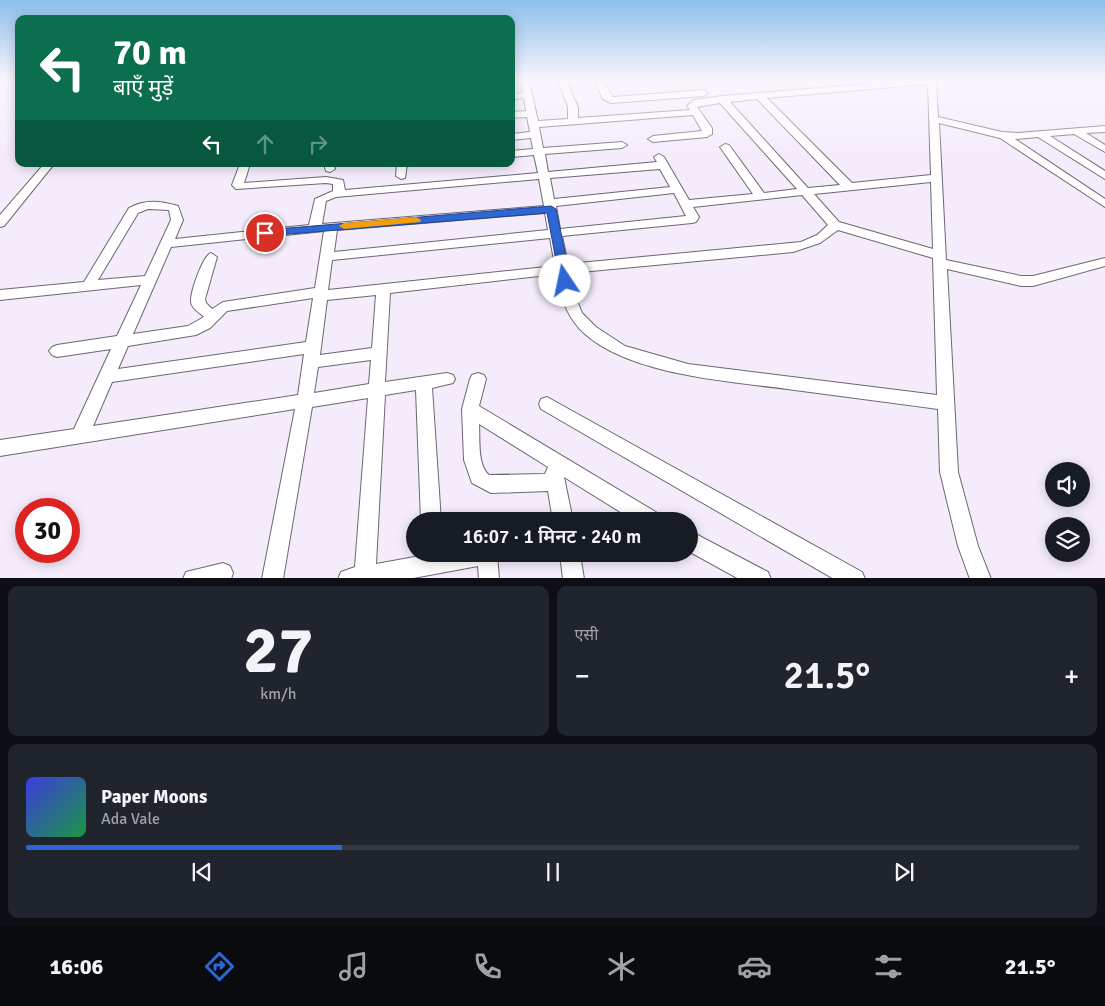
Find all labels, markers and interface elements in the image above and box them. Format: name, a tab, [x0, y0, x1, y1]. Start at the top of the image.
text: 70 m	[113, 31, 187, 74]
icon: left	[30, 35, 95, 100]
text: बाएँ मुड़ें	[113, 74, 173, 101]
icon: left	[198, 130, 226, 158]
icon: ahead	[251, 130, 279, 158]
icon: right	[304, 130, 332, 158]
pin	[244, 212, 286, 254]
icon: arrive	[251, 219, 279, 247]
position arrow	[538, 254, 590, 306]
map controls	[1045, 462, 1090, 562]
button: sound	[1045, 462, 1090, 507]
speed limit sign: 30	[15, 498, 80, 563]
button: layers	[1045, 517, 1090, 562]
text: 16:07 · 1 मिनट · 240 m	[463, 525, 641, 549]
text: 27	[243, 611, 313, 691]
text: एसी	[575, 625, 598, 645]
text: 21.5°	[783, 652, 870, 699]
text: −	[575, 659, 590, 693]
text: +	[1064, 659, 1079, 693]
text: km/h	[260, 684, 296, 704]
text: Paper Moons	[101, 785, 207, 809]
text: Ada Vale	[101, 809, 160, 829]
icon: previous	[188, 858, 216, 886]
icon: pause	[539, 858, 567, 886]
icon: next	[890, 858, 918, 886]
icon: directions	[202, 949, 237, 984]
icon: music	[336, 949, 371, 984]
icon: phone	[470, 949, 505, 984]
icon: climate	[604, 949, 639, 984]
icon: car	[737, 949, 772, 984]
icon: filters	[871, 949, 906, 984]
text: 16:06	[49, 953, 103, 980]
text: 21.5°	[1005, 953, 1056, 980]

